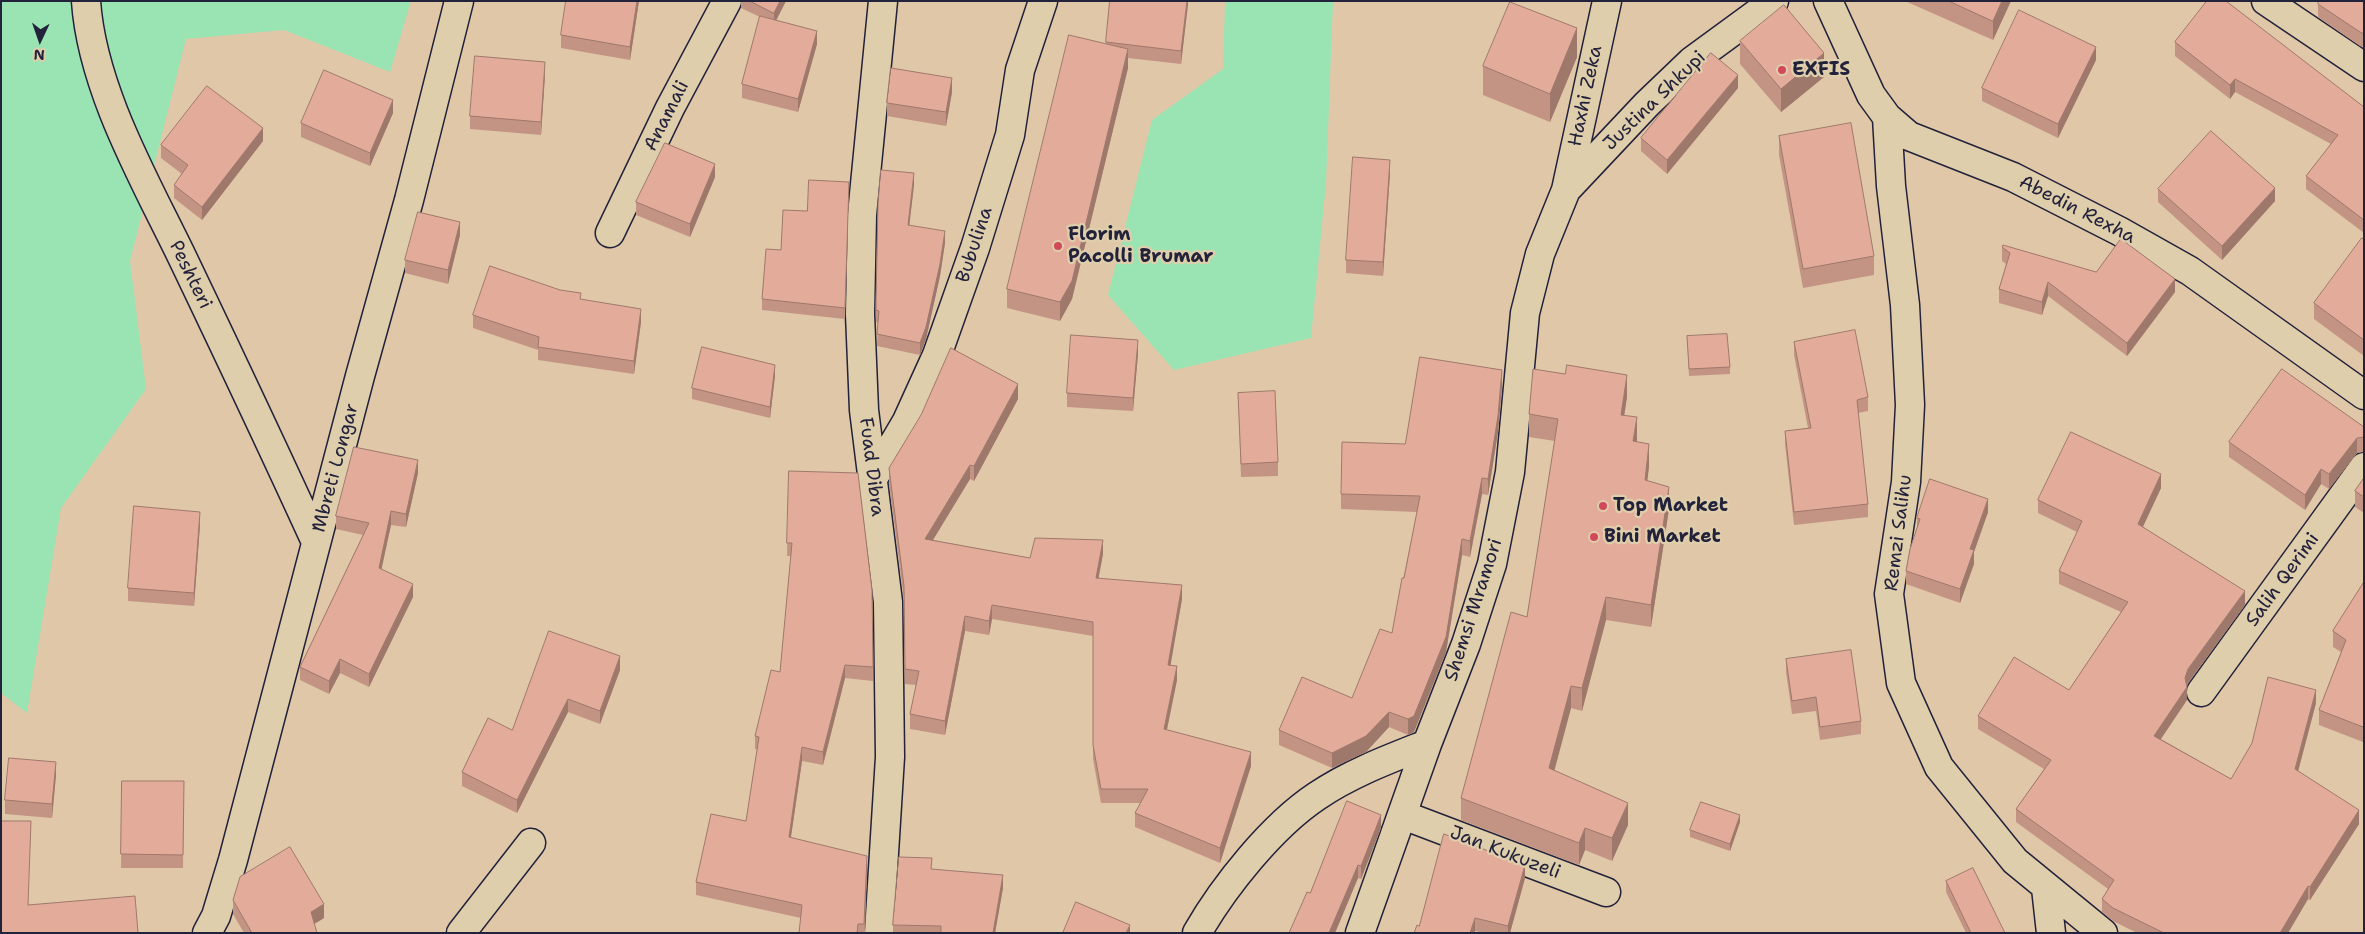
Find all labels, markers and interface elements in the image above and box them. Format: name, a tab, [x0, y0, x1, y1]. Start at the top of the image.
north arrow	[15, 15, 65, 65]
street label: Haxhi Zeka	[1564, 43, 1608, 149]
text: N	[33, 46, 45, 64]
street label: Justina Shkupi	[1599, 46, 1711, 156]
place label: EXFIS	[1792, 59, 1850, 81]
marker: EXFIS	[1776, 64, 1788, 76]
street label: Anamali	[640, 77, 694, 155]
street label: Abedin Rexha	[2015, 171, 2139, 249]
street label: Bubulina	[952, 204, 998, 286]
place label: Florim Pacolli Brumar	[1068, 224, 1213, 268]
street label: Peshteri	[164, 237, 216, 313]
marker: Florim Pacolli Brumar	[1052, 240, 1064, 252]
street label: Mbreti Longar	[308, 401, 364, 535]
street label: Fuad Dibra	[854, 416, 888, 518]
street label: Remzi Salihu	[1881, 473, 1917, 593]
place label: Top Market	[1613, 495, 1728, 517]
marker: Top Market	[1597, 500, 1609, 512]
place label: Bini Market	[1604, 526, 1721, 548]
street label: Salih Qerimi	[2241, 529, 2325, 631]
marker: Bini Market	[1588, 531, 1600, 543]
street label: Shemsi Mramori	[1440, 536, 1508, 684]
street label: Jan Kukuzeli	[1446, 821, 1564, 885]

